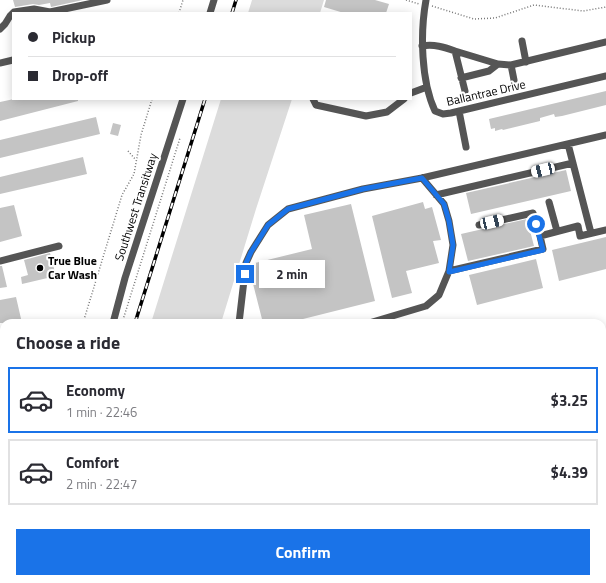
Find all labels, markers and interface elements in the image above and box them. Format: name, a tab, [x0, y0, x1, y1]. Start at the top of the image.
text: Pickup	[52, 26, 96, 49]
text: Drop-off	[52, 64, 108, 87]
street label: Ballantrae Drive	[444, 74, 527, 111]
street label: Southwest Transitway	[109, 150, 162, 263]
car	[530, 161, 556, 179]
car	[479, 213, 505, 231]
route start	[527, 215, 545, 233]
place label: True Blue Car Wash	[48, 251, 97, 284]
callout: 2 min	[259, 260, 325, 288]
marker: True Blue Car Wash	[35, 263, 45, 273]
text: 2 min	[276, 264, 308, 284]
route end	[236, 265, 254, 283]
text: Choose a ride	[16, 329, 120, 356]
text: Economy	[66, 379, 125, 402]
icon: car	[18, 382, 54, 418]
text: $3.25	[551, 389, 588, 412]
text: 1 min · 22:46	[66, 402, 137, 422]
text: Comfort	[66, 451, 119, 474]
icon: car	[18, 454, 54, 490]
text: $4.39	[551, 461, 588, 484]
text: 2 min · 22:47	[66, 474, 137, 494]
button: Confirm	[16, 529, 590, 575]

